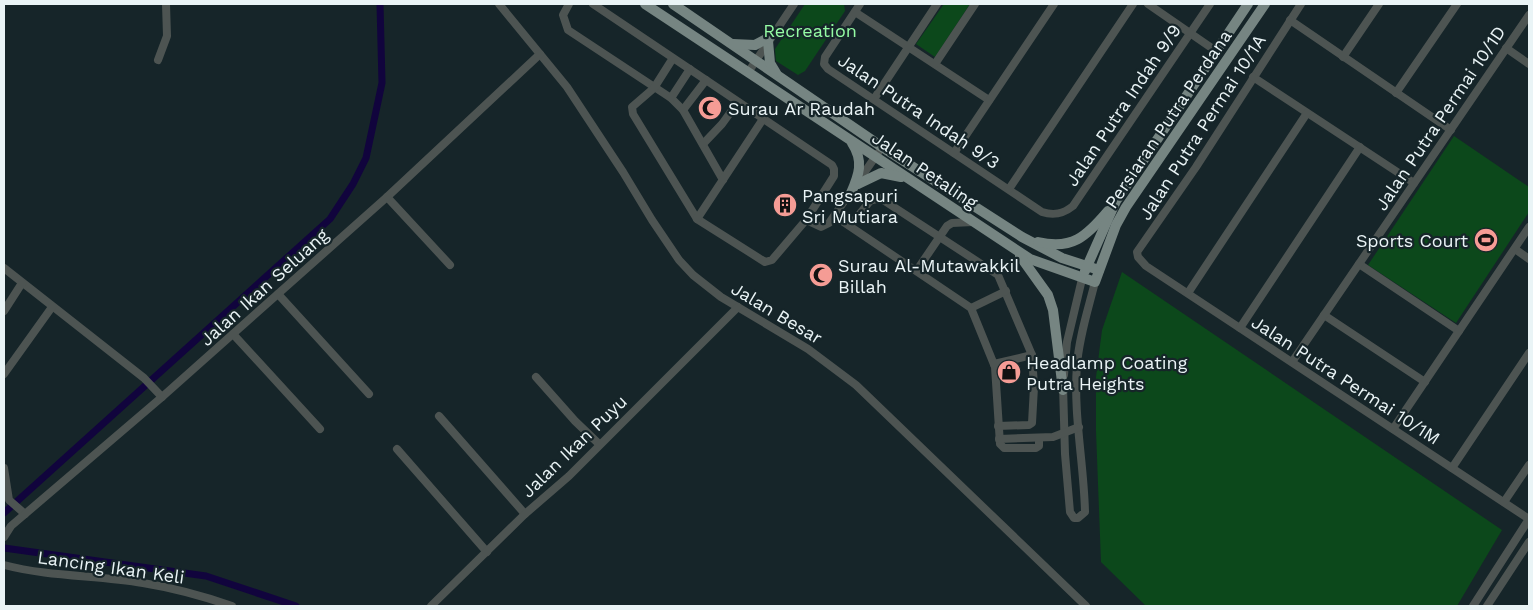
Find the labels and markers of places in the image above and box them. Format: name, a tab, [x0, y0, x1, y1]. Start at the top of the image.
mosque icon: Surau Ar Raudah	[697, 95, 723, 121]
place label: Surau Ar Raudah	[728, 98, 875, 119]
place label: Pangsapuri Sri Mutiara	[802, 185, 898, 227]
building icon: Pangsapuri Sri Mutiara	[772, 192, 798, 218]
sports icon: Sports Court	[1473, 227, 1499, 253]
place label: Sports Court	[1356, 230, 1468, 251]
place label: Surau Al-Mutawakkil Billah	[838, 255, 1020, 297]
mosque icon: Surau Al-Mutawakkil Billah	[808, 262, 834, 288]
place label: Headlamp Coating Putra Heights	[1026, 352, 1188, 394]
shop icon: Headlamp Coating Putra Heights	[996, 359, 1022, 385]

